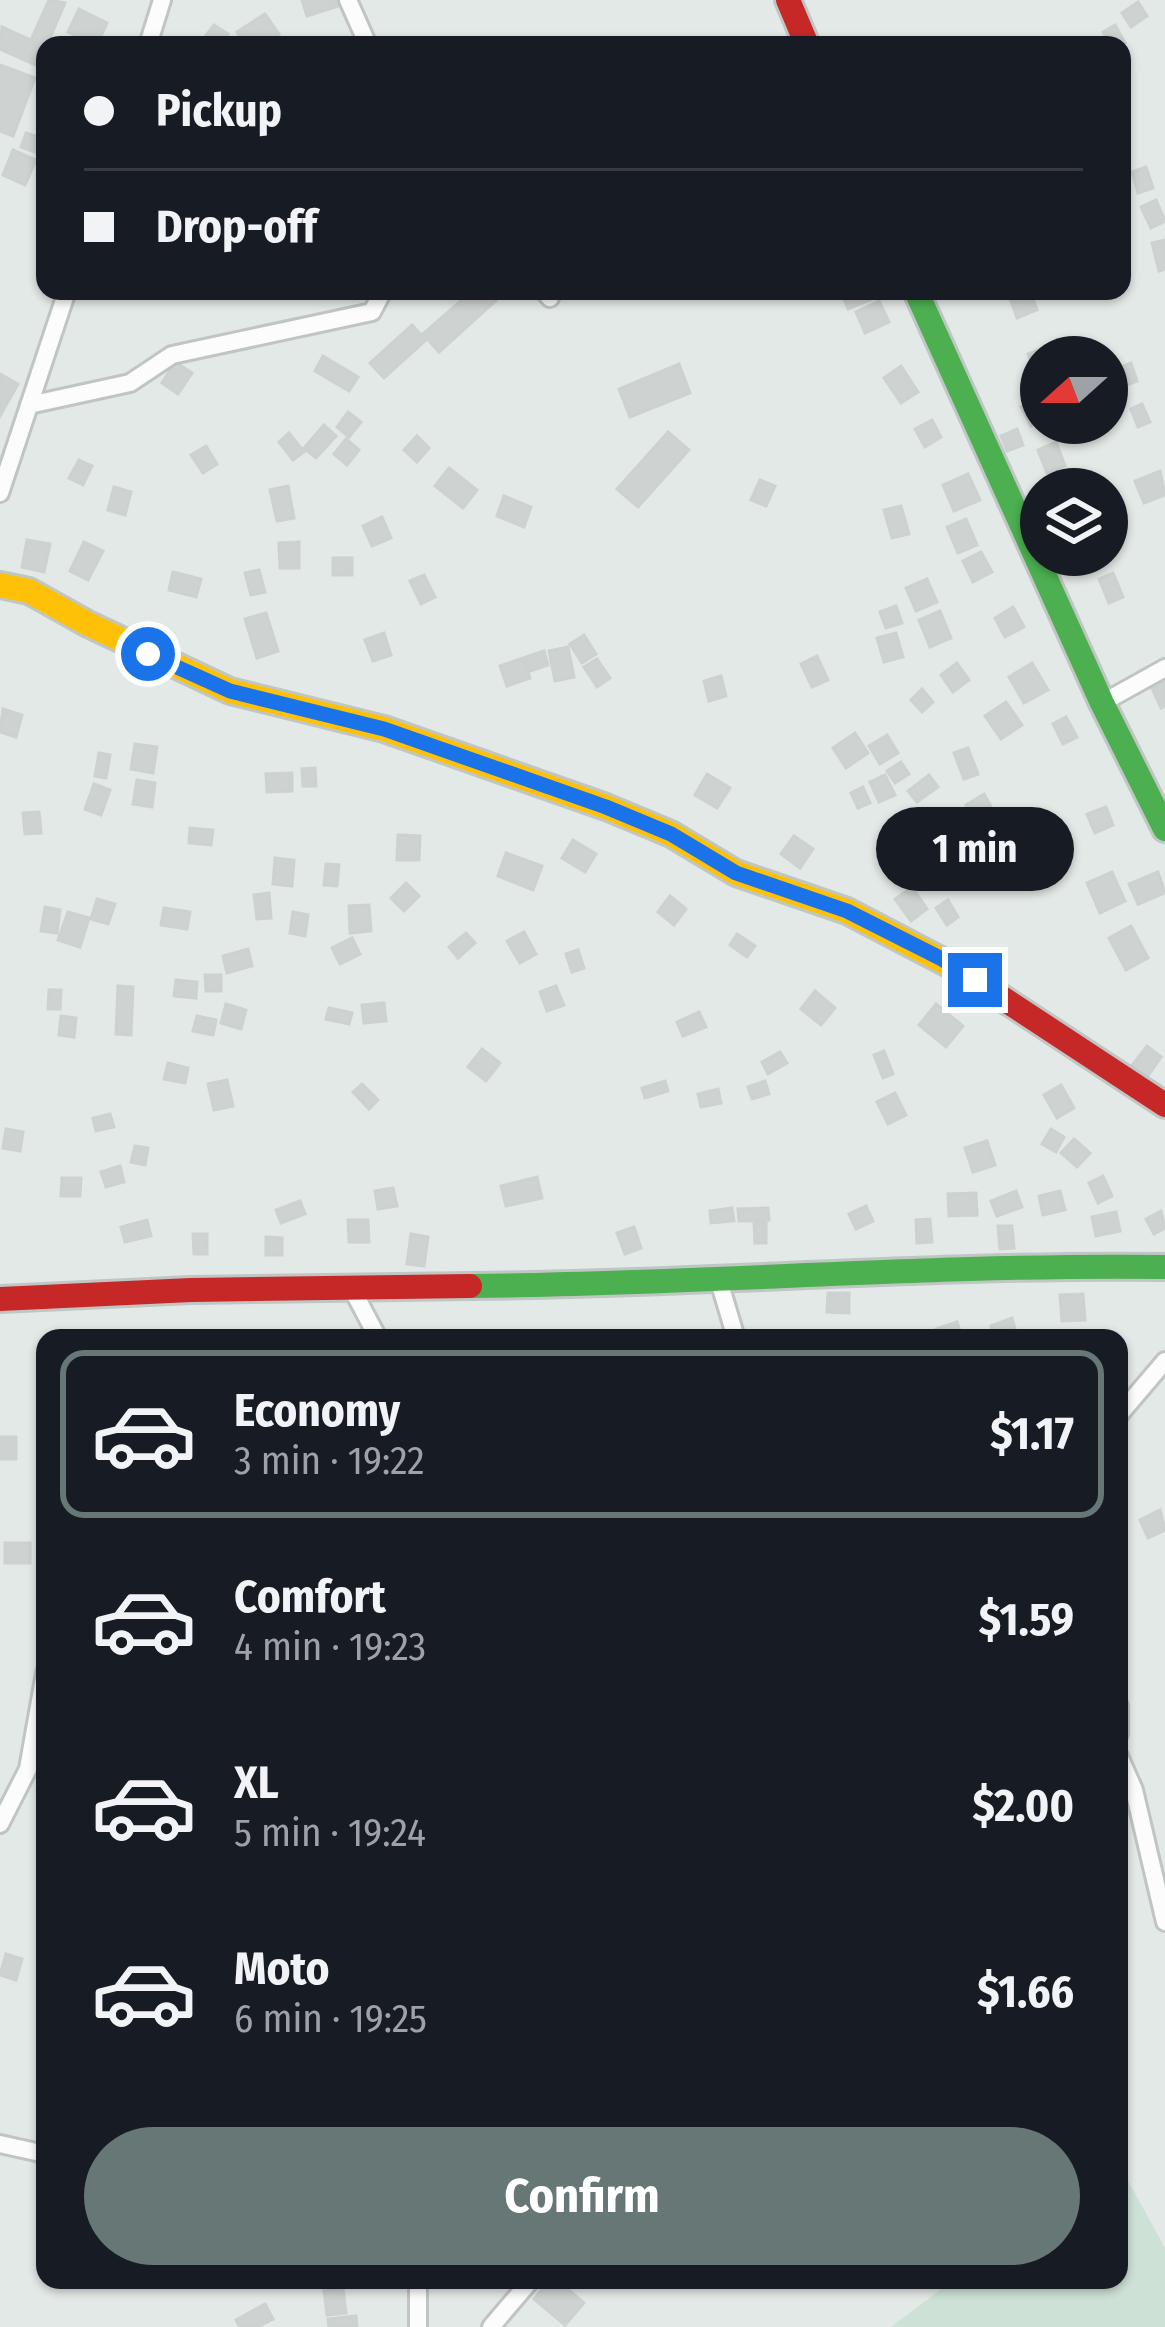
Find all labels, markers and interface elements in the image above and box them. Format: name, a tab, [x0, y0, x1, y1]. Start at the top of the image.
text: Pickup	[156, 84, 282, 138]
text: Drop-off	[156, 200, 317, 254]
north arrow	[1020, 336, 1128, 444]
map controls	[1020, 336, 1128, 576]
button: layers	[1020, 468, 1128, 576]
route start	[121, 627, 175, 681]
callout: 1 min	[876, 806, 1074, 890]
text: 1 min	[933, 826, 1017, 872]
route end	[948, 953, 1002, 1007]
icon: car	[90, 1380, 198, 1488]
text: Economy	[234, 1384, 400, 1438]
text: $1.17	[990, 1407, 1074, 1461]
text: 3 min · 19:22	[234, 1438, 425, 1484]
icon: car	[90, 1566, 198, 1674]
text: Comfort	[234, 1570, 386, 1624]
text: $1.59	[979, 1593, 1074, 1647]
text: 4 min · 19:23	[234, 1624, 426, 1670]
icon: car	[90, 1752, 198, 1860]
text: XL	[234, 1756, 279, 1810]
text: $2.00	[972, 1779, 1074, 1833]
text: 5 min · 19:24	[234, 1810, 426, 1856]
icon: car	[90, 1938, 198, 2046]
text: Moto	[234, 1942, 330, 1996]
text: $1.66	[977, 1965, 1074, 2019]
text: 6 min · 19:25	[234, 1996, 427, 2042]
button: Confirm	[84, 2127, 1080, 2265]

